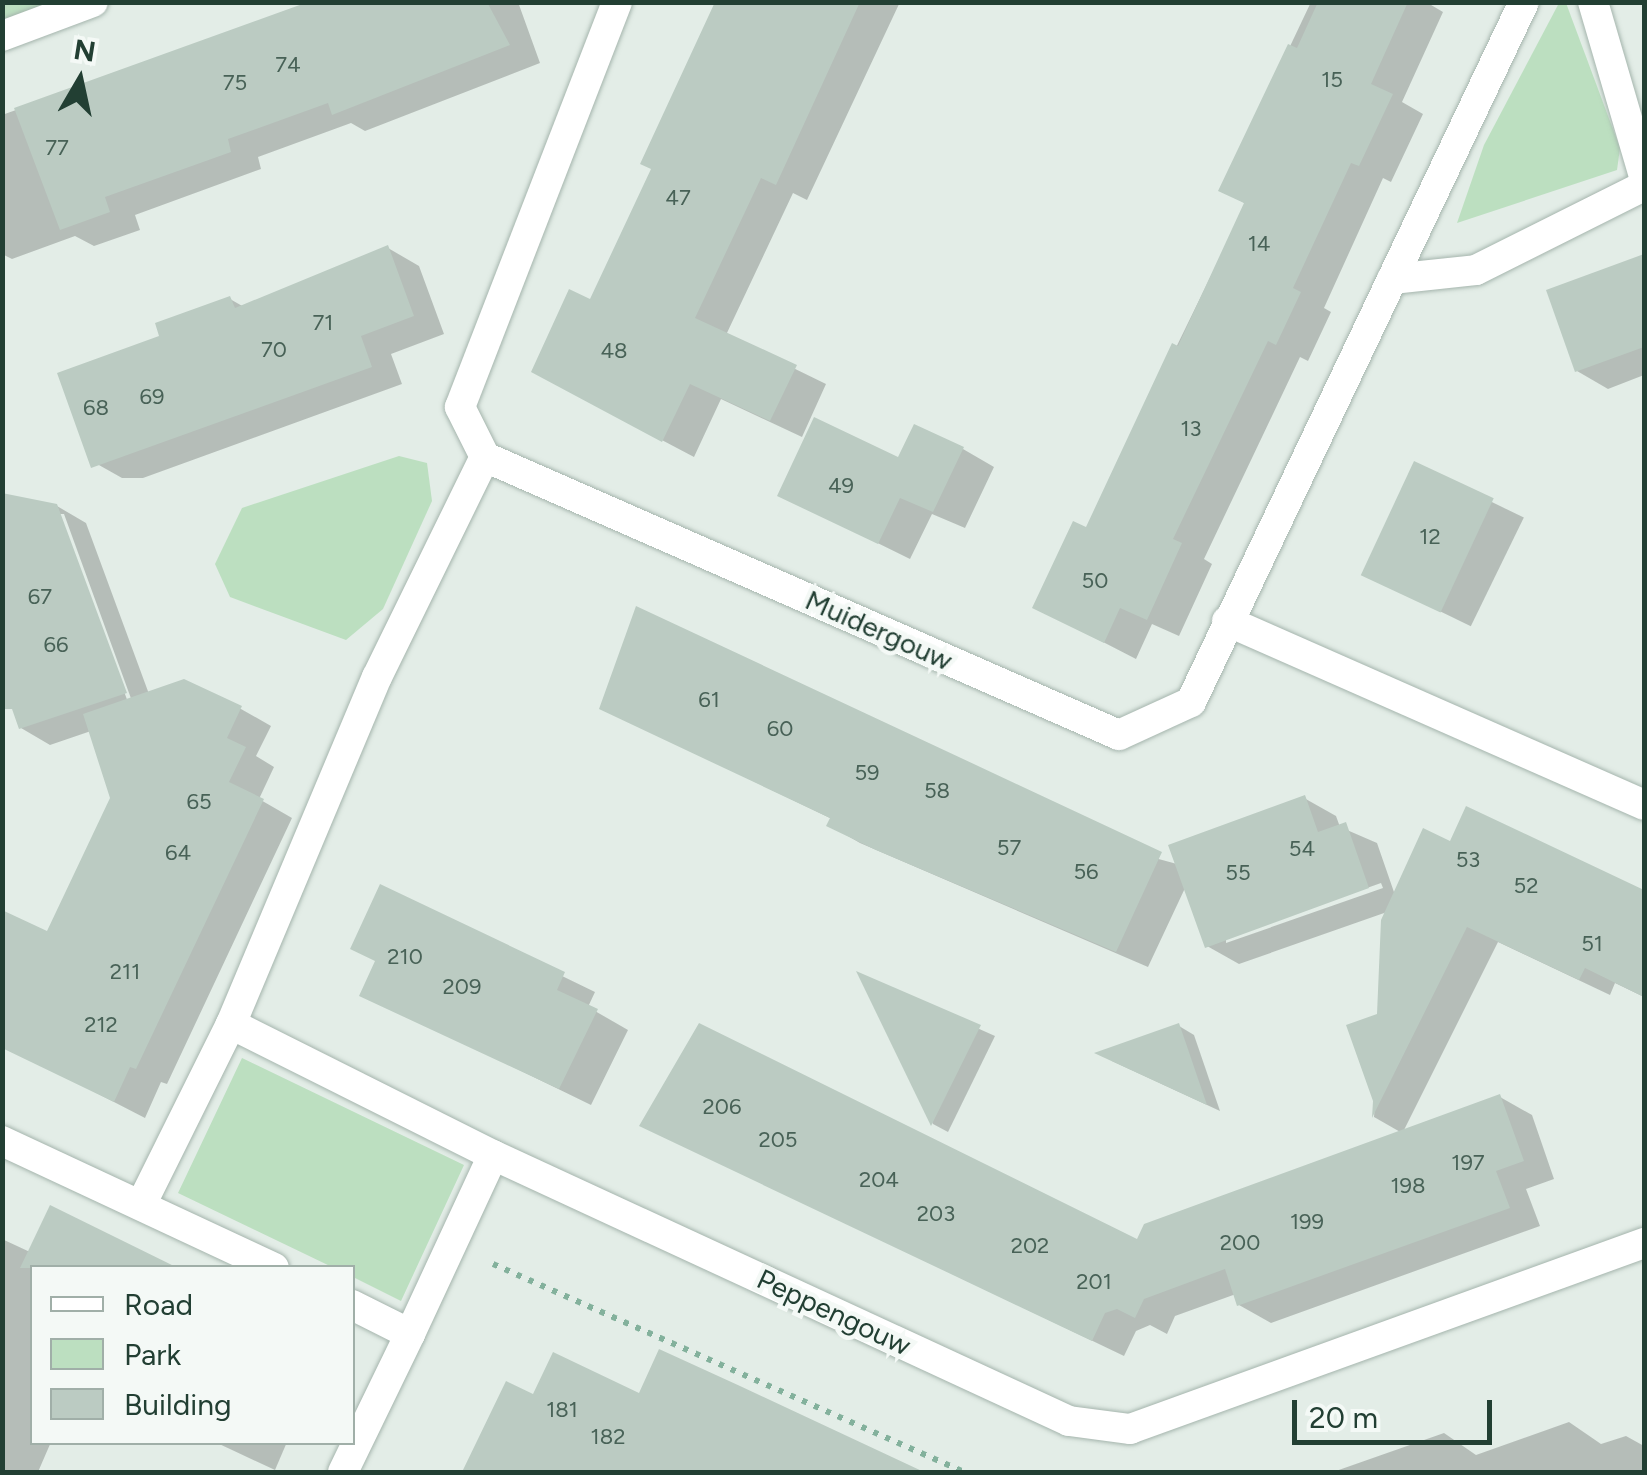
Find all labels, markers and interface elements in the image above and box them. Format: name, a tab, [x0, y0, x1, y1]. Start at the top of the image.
north arrow	[30, 30, 130, 130]
text: N	[71, 32, 98, 69]
house number: 74	[275, 52, 301, 78]
house number: 15	[1321, 67, 1343, 93]
house number: 75	[223, 70, 247, 96]
house number: 77	[45, 135, 69, 161]
house number: 47	[665, 185, 691, 211]
house number: 14	[1248, 231, 1270, 257]
house number: 71	[313, 310, 333, 336]
house number: 70	[261, 337, 287, 363]
house number: 48	[600, 338, 628, 364]
house number: 69	[140, 384, 164, 410]
house number: 68	[83, 395, 109, 421]
house number: 13	[1180, 416, 1202, 442]
house number: 49	[828, 473, 854, 499]
house number: 12	[1419, 524, 1441, 550]
house number: 50	[1082, 568, 1108, 594]
street label: Muidergouw	[800, 583, 958, 677]
house number: 67	[28, 584, 52, 610]
house number: 66	[44, 632, 68, 658]
house number: 61	[698, 687, 720, 713]
house number: 60	[767, 716, 793, 742]
house number: 59	[854, 760, 880, 786]
house number: 58	[924, 778, 950, 804]
house number: 65	[186, 789, 212, 815]
house number: 57	[997, 835, 1021, 861]
house number: 54	[1289, 836, 1315, 862]
house number: 64	[165, 840, 191, 866]
house number: 53	[1456, 847, 1480, 873]
house number: 56	[1073, 859, 1099, 885]
house number: 55	[1225, 860, 1251, 886]
house number: 52	[1514, 873, 1538, 899]
house number: 51	[1581, 931, 1603, 957]
house number: 210	[387, 944, 423, 970]
house number: 211	[110, 959, 140, 985]
house number: 209	[443, 974, 481, 1000]
house number: 212	[84, 1012, 118, 1038]
house number: 206	[703, 1094, 741, 1120]
house number: 205	[758, 1127, 798, 1153]
house number: 197	[1451, 1150, 1485, 1176]
house number: 204	[859, 1167, 899, 1193]
house number: 198	[1390, 1173, 1426, 1199]
house number: 203	[917, 1201, 955, 1227]
house number: 199	[1290, 1209, 1324, 1235]
house number: 200	[1220, 1230, 1260, 1256]
house number: 202	[1011, 1233, 1049, 1259]
street label: Peppengouw	[752, 1262, 916, 1362]
legend	[30, 1265, 355, 1445]
house number: 201	[1076, 1269, 1112, 1295]
text: Road	[124, 1286, 193, 1323]
text: Park	[124, 1336, 181, 1373]
scale bar	[1297, 1380, 1497, 1442]
text: Building	[124, 1386, 232, 1423]
house number: 181	[546, 1397, 578, 1423]
text: 20 m	[1309, 1399, 1378, 1436]
house number: 182	[591, 1424, 625, 1450]

